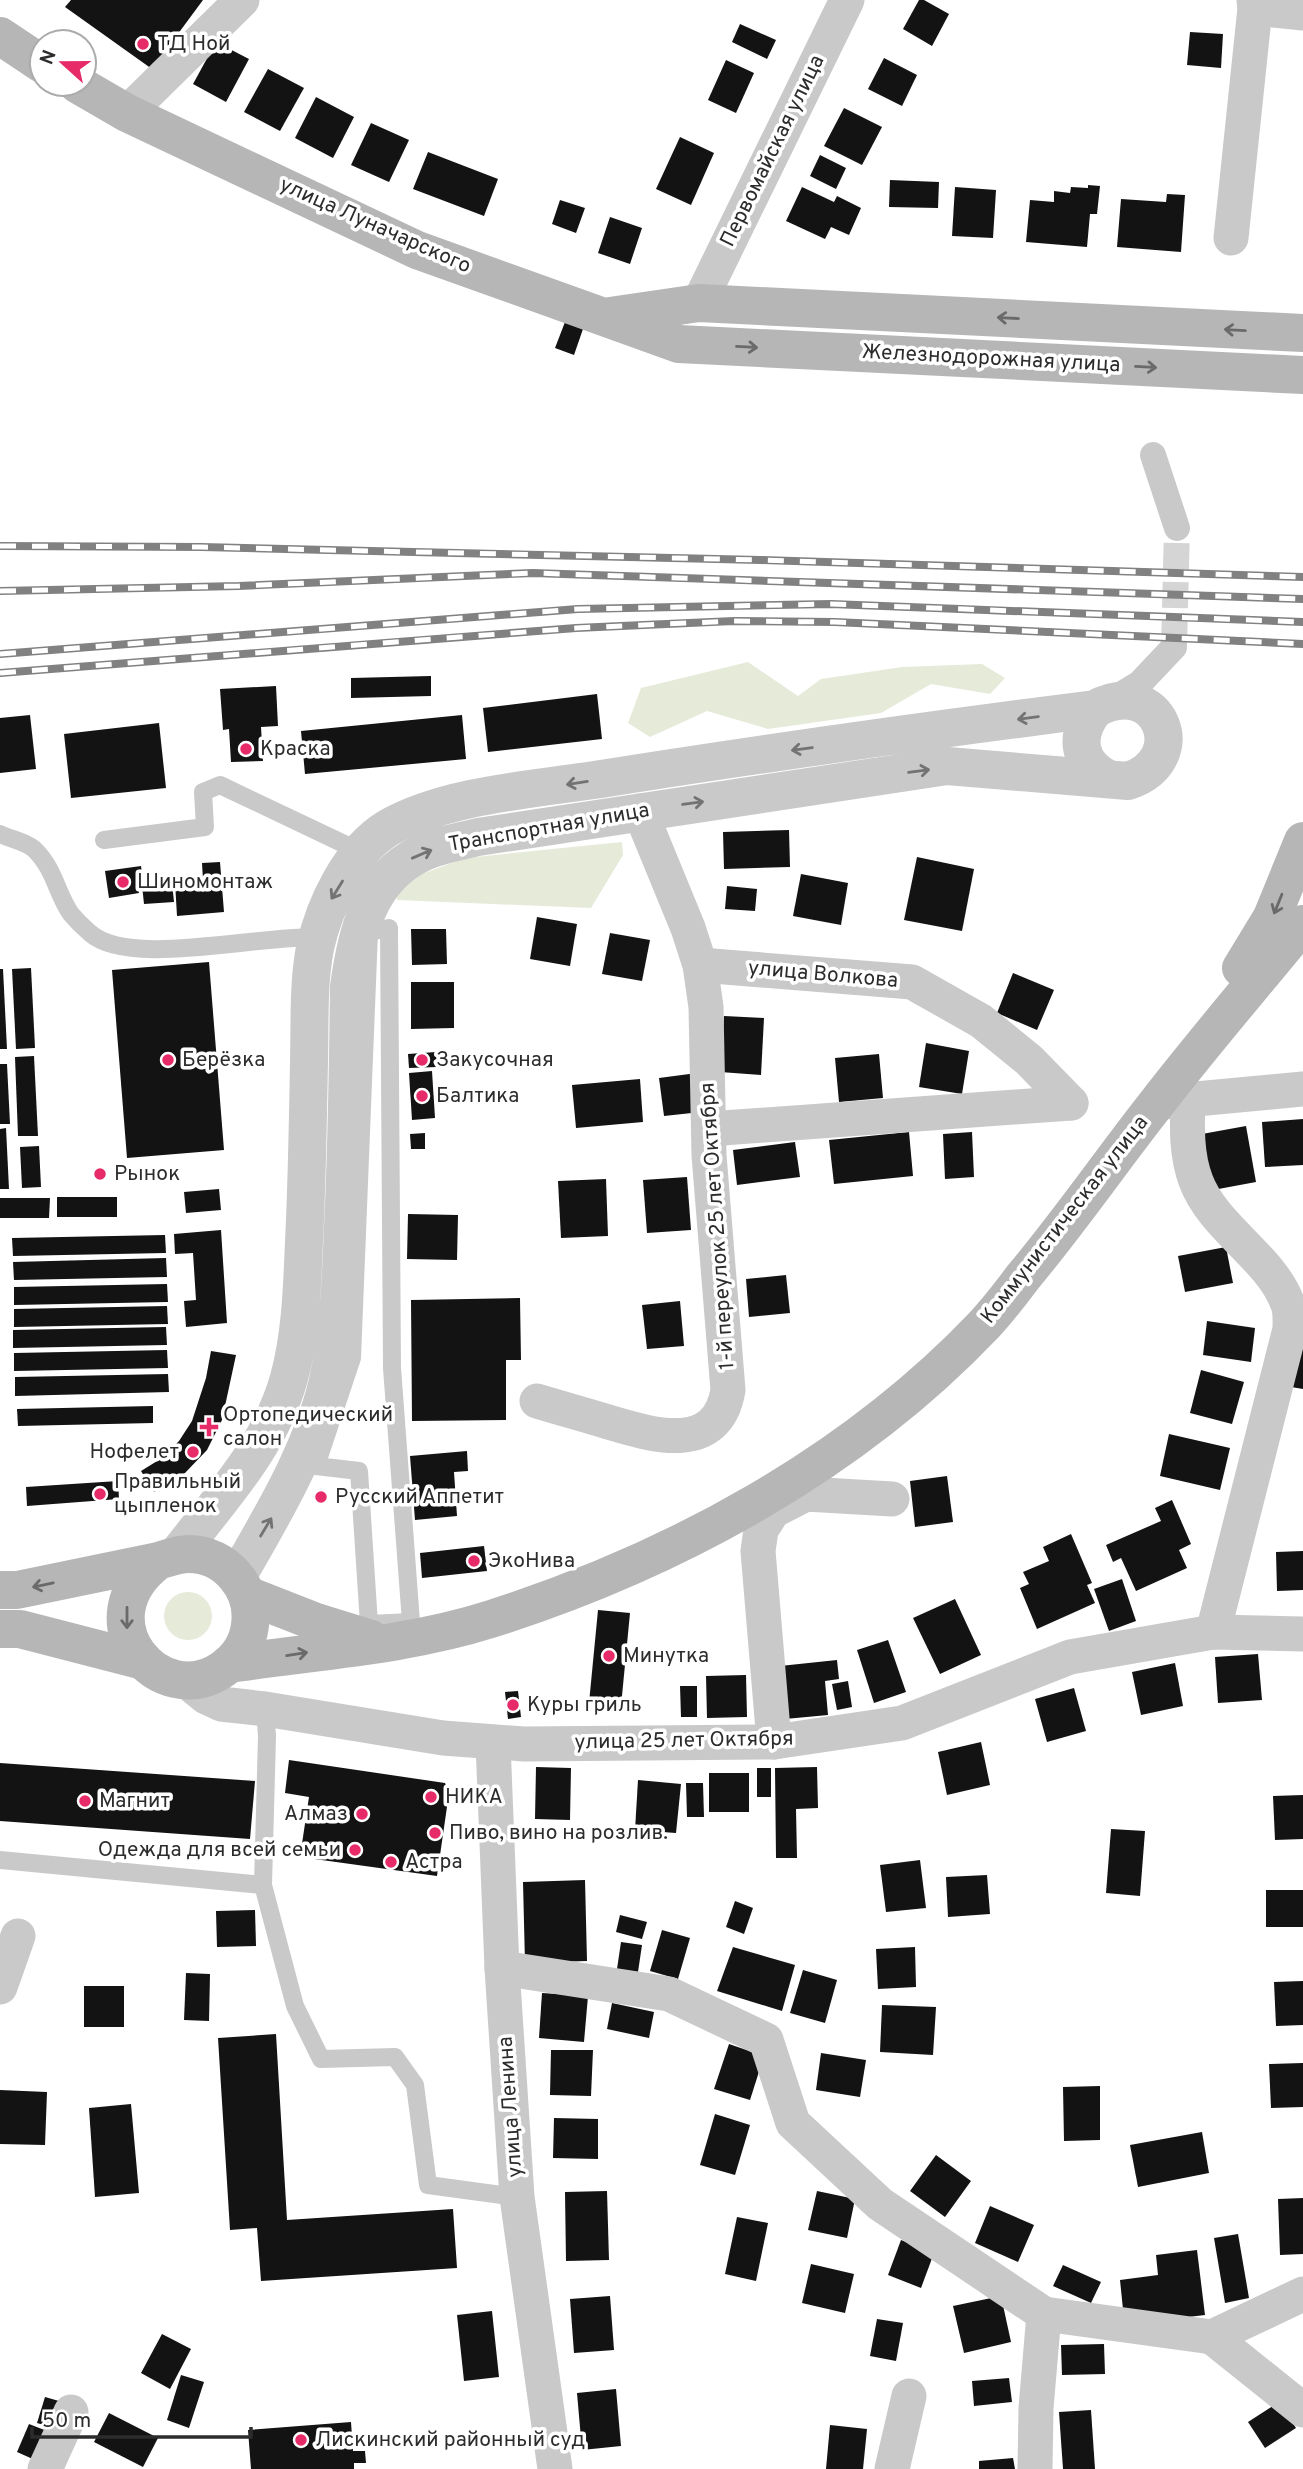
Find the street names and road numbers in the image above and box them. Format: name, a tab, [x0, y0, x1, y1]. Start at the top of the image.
street label: Первомайская улица	[715, 51, 831, 251]
street label: улица Луначарского	[275, 172, 475, 280]
street label: Железнодорожная улица	[861, 339, 1121, 379]
street label: Транспортная улица	[447, 797, 651, 859]
street label: улица Волкова	[747, 955, 899, 995]
street label: 1-й переулок 25 лет Октября	[694, 1081, 742, 1371]
street label: Коммунистическая улица	[975, 1110, 1155, 1330]
street label: улица 25 лет Октября	[574, 1726, 794, 1756]
street label: улица Ленина	[493, 2035, 529, 2179]

